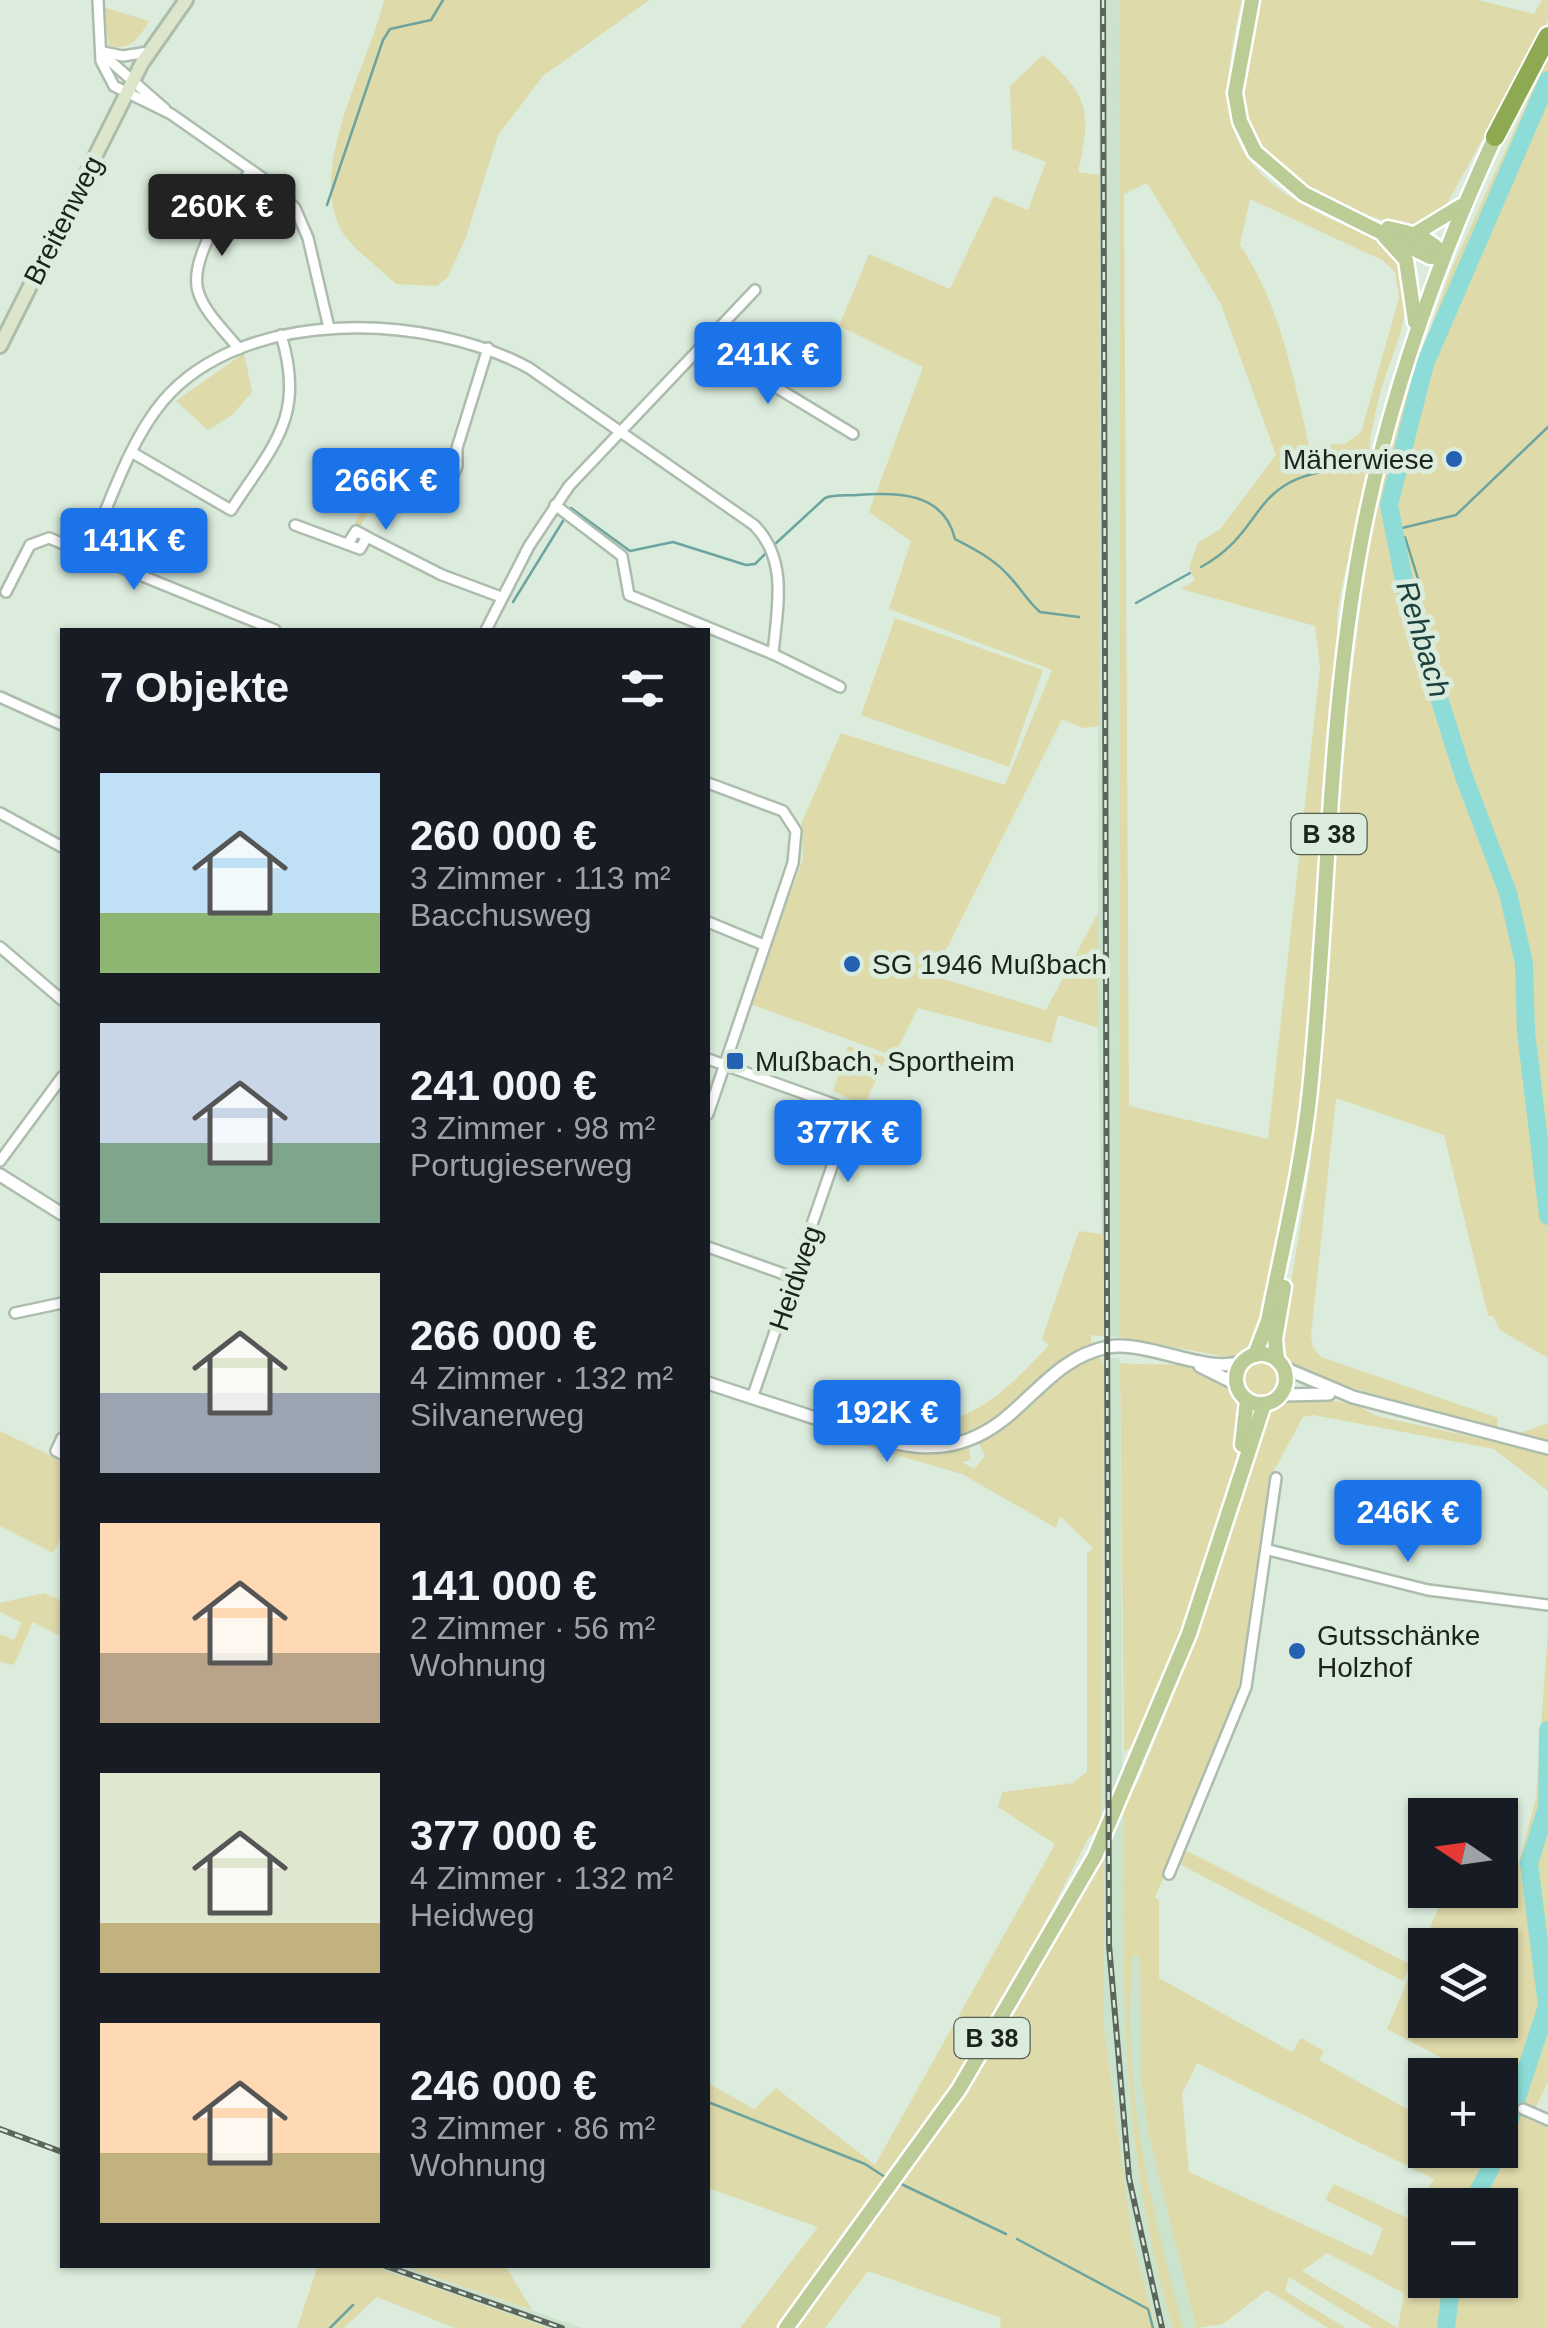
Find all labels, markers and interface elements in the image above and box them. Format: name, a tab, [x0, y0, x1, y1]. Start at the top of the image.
street label: Breitenweg	[18, 151, 109, 290]
pin: 260K €	[141, 174, 303, 259]
text: 260K €	[170, 188, 274, 224]
pin: 241K €	[687, 322, 849, 407]
text: 241K €	[716, 336, 820, 372]
place label: Mäherwiese	[1283, 444, 1434, 475]
pin: 266K €	[305, 448, 467, 533]
marker: Mäherwiese	[1443, 448, 1465, 470]
text: 266K €	[334, 462, 438, 498]
pin: 141K €	[53, 508, 215, 593]
text: 141K €	[82, 522, 186, 558]
water label: Rehbach	[1390, 577, 1457, 701]
icon: filters	[615, 661, 670, 716]
text: 7 Objekte	[100, 664, 289, 711]
text: 260 000 €	[410, 812, 597, 859]
icon: home	[180, 813, 300, 933]
road number: B 38	[1292, 814, 1366, 854]
text: 3 Zimmer · 113 m²	[410, 860, 671, 896]
text: Bacchusweg	[410, 897, 591, 933]
place label: SG 1946 Mußbach	[872, 949, 1107, 980]
marker: SG 1946 Mußbach	[841, 953, 863, 975]
place label: Mußbach, Sportheim	[755, 1046, 1015, 1077]
marker: Mußbach, Sportheim	[724, 1050, 746, 1072]
text: 241 000 €	[410, 1062, 597, 1109]
icon: home	[180, 1063, 300, 1183]
pin: 377K €	[767, 1100, 929, 1185]
text: 3 Zimmer · 98 m²	[410, 1110, 655, 1146]
text: 377K €	[796, 1114, 900, 1150]
text: Portugieserweg	[410, 1147, 632, 1183]
street label: Heidweg	[763, 1222, 828, 1335]
text: 266 000 €	[410, 1312, 597, 1359]
icon: home	[180, 1313, 300, 1433]
text: 4 Zimmer · 132 m²	[410, 1360, 673, 1396]
pin: 192K €	[806, 1380, 968, 1465]
text: 192K €	[835, 1394, 939, 1430]
text: Silvanerweg	[410, 1397, 584, 1433]
pin: 246K €	[1327, 1480, 1489, 1565]
text: 246K €	[1356, 1494, 1460, 1530]
text: 141 000 €	[410, 1562, 597, 1609]
icon: home	[180, 1563, 300, 1683]
text: 2 Zimmer · 56 m²	[410, 1610, 655, 1646]
place label: Gutsschänke Holzhof	[1317, 1620, 1480, 1683]
marker: Gutsschänke Holzhof	[1286, 1640, 1308, 1662]
text: Wohnung	[410, 1647, 546, 1683]
north arrow	[1408, 1798, 1518, 1908]
map controls	[1408, 1798, 1518, 2298]
text: 377 000 €	[410, 1812, 597, 1859]
icon: home	[180, 1813, 300, 1933]
text: 4 Zimmer · 132 m²	[410, 1860, 673, 1896]
text: Heidweg	[410, 1897, 535, 1933]
button: layers	[1408, 1928, 1518, 2038]
road number: B 38	[954, 2018, 1030, 2058]
button: +	[1408, 2058, 1518, 2168]
text: 246 000 €	[410, 2062, 597, 2109]
icon: home	[180, 2063, 300, 2183]
text: 3 Zimmer · 86 m²	[410, 2110, 655, 2146]
text: Wohnung	[410, 2147, 546, 2183]
button: −	[1408, 2188, 1518, 2298]

